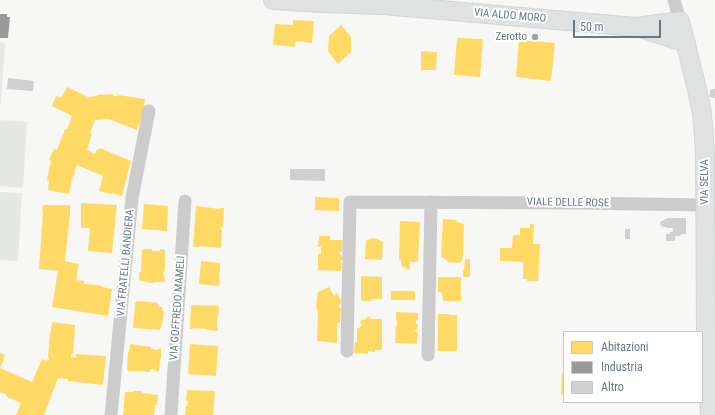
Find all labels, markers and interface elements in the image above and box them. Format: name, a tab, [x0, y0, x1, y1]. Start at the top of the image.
street label: VIA ALDO MORO	[473, 6, 547, 26]
scale bar	[575, 12, 663, 38]
text: 50 m	[580, 20, 604, 34]
place label: Zerotto	[496, 30, 527, 44]
marker: Zerotto	[530, 32, 540, 42]
street label: VIA SELVA	[698, 159, 712, 205]
street label: VIALE DELLE ROSE	[527, 196, 609, 210]
street label: VIA FRATELLI BANDIERA	[115, 209, 137, 317]
street label: VIA GOFFREDO MAMELI	[168, 255, 188, 361]
legend	[563, 331, 703, 403]
text: Abitazioni	[601, 340, 649, 354]
text: Industria	[601, 360, 643, 374]
text: Altro	[601, 380, 624, 394]

